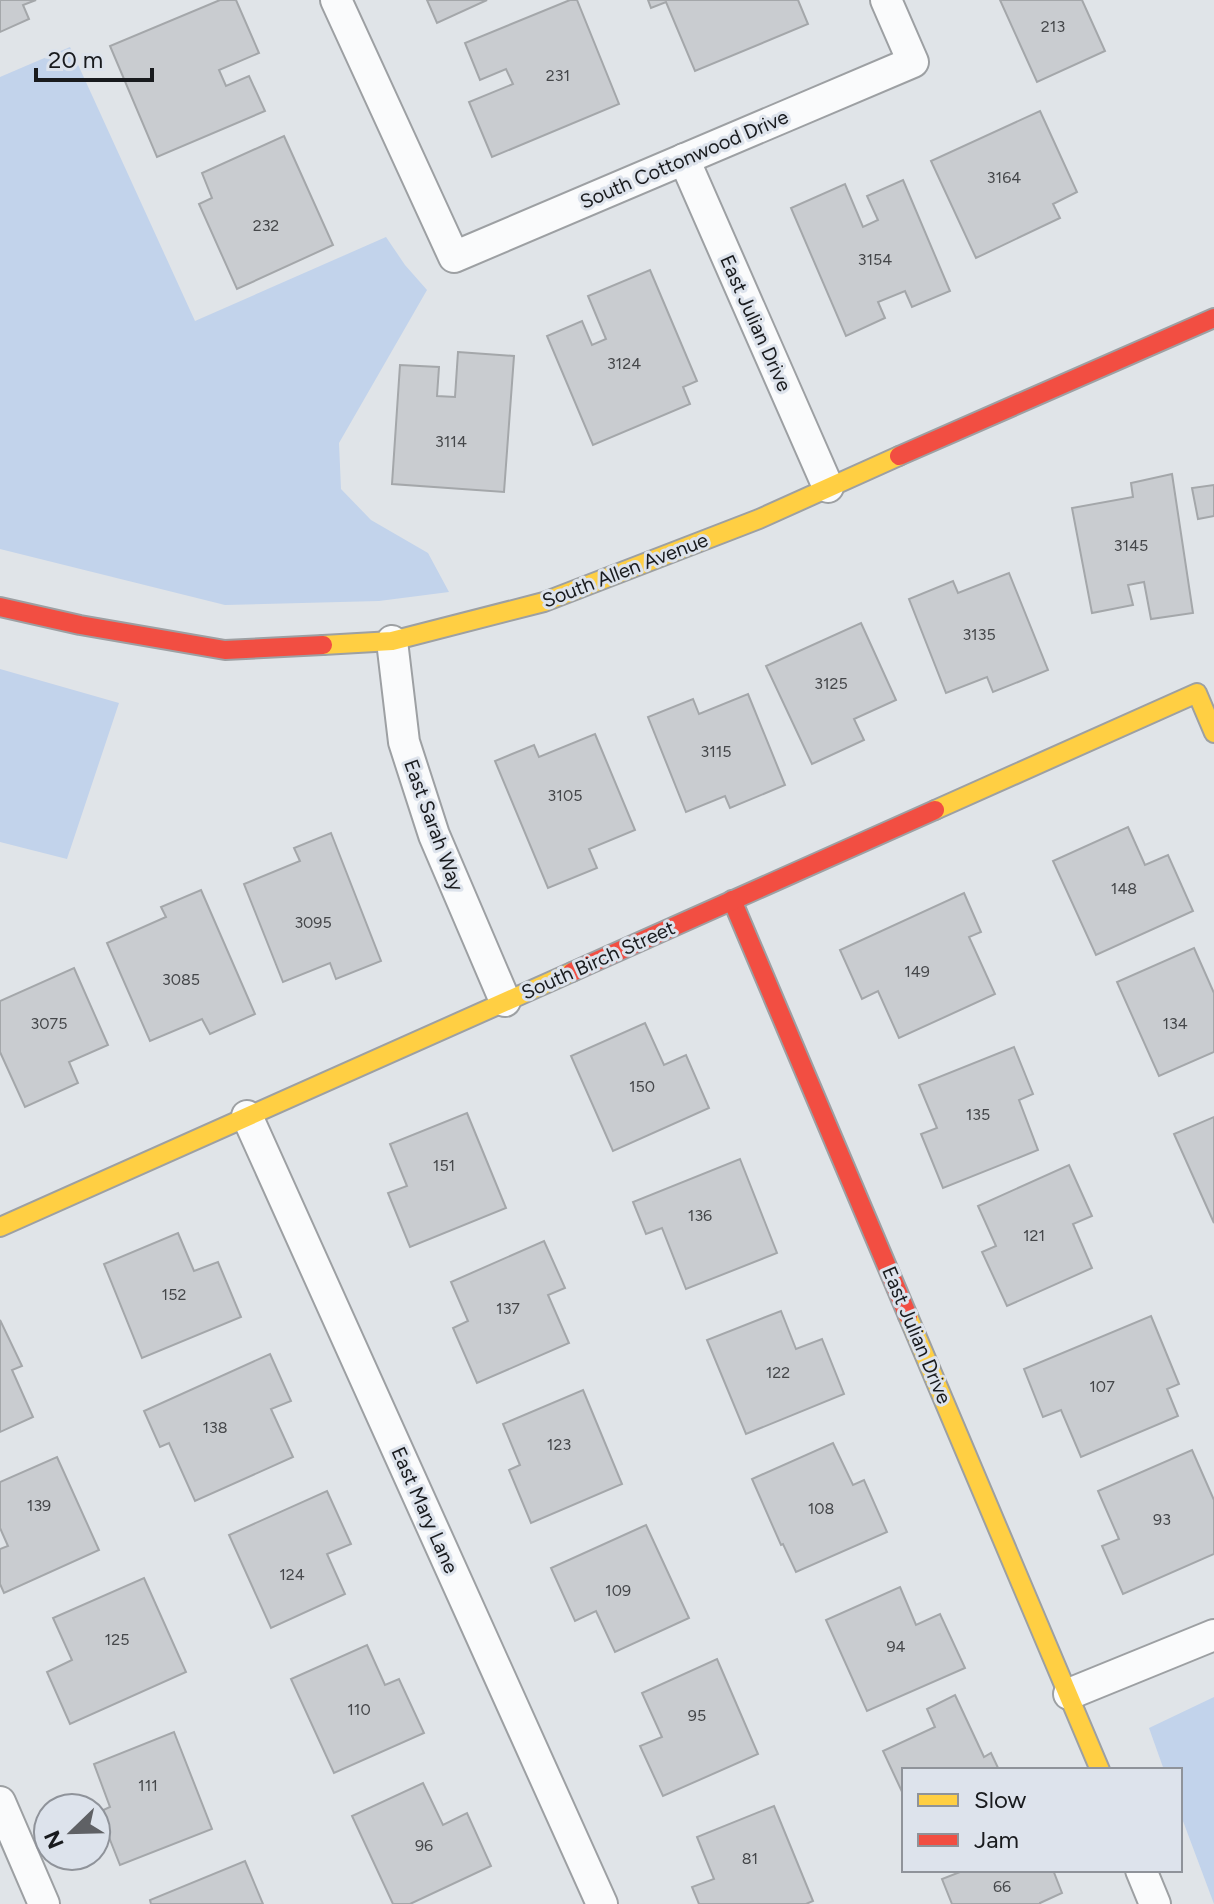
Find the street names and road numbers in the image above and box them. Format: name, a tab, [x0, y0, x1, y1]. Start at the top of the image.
street label: South Cottonwood Drive	[576, 104, 792, 214]
street label: East Julian Drive	[715, 251, 797, 395]
street label: South Allen Avenue	[539, 527, 711, 613]
street label: East Sarah Way	[399, 756, 469, 895]
street label: South Birch Street	[518, 915, 678, 1005]
street label: East Julian Drive	[877, 1263, 957, 1407]
street label: East Mary Lane	[386, 1443, 464, 1577]

